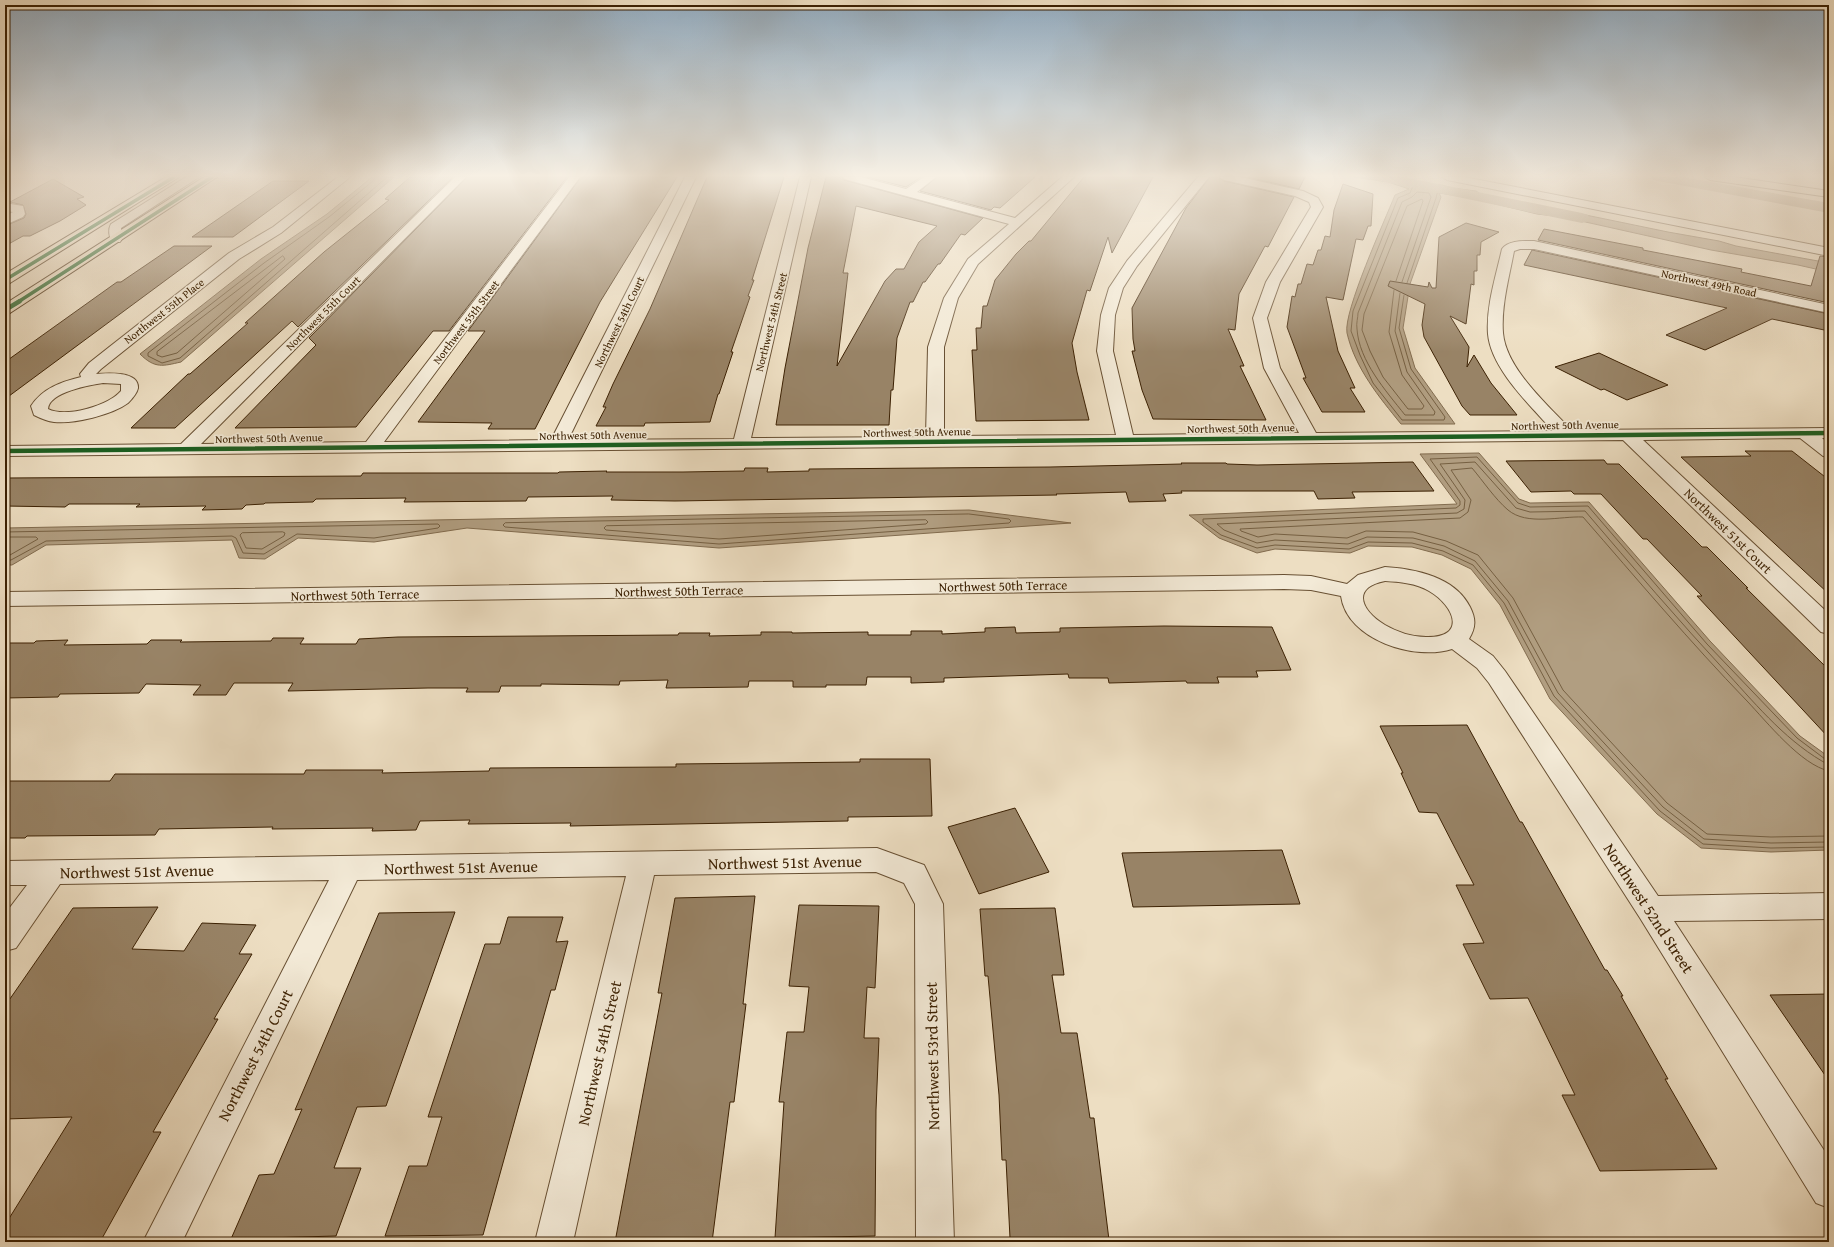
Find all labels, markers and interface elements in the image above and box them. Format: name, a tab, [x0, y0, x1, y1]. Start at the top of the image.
street label: Northwest 49th Road	[1660, 265, 1758, 301]
street label: Northwest 54th Street	[751, 271, 791, 373]
street label: Northwest 55th Court	[282, 272, 364, 354]
street label: Northwest 55th Place	[120, 274, 208, 348]
street label: Northwest 54th Court	[590, 274, 648, 370]
street label: Northwest 55th Street	[429, 276, 503, 367]
street label: Northwest 50th Avenue	[1511, 416, 1619, 434]
street label: Northwest 50th Avenue	[1187, 419, 1295, 437]
street label: Northwest 50th Avenue	[863, 423, 971, 441]
street label: Northwest 50th Avenue	[539, 426, 647, 444]
street label: Northwest 50th Avenue	[215, 429, 323, 447]
street label: Northwest 51st Court	[1680, 484, 1777, 578]
street label: Northwest 50th Terrace	[938, 575, 1068, 597]
street label: Northwest 50th Terrace	[614, 580, 744, 602]
street label: Northwest 50th Terrace	[290, 584, 420, 606]
street label: Northwest 52nd Street	[1598, 838, 1700, 978]
street label: Northwest 51st Avenue	[708, 849, 862, 875]
street label: Northwest 51st Avenue	[384, 854, 538, 880]
street label: Northwest 51st Avenue	[60, 858, 214, 884]
street label: Northwest 54th Street	[571, 978, 627, 1128]
street label: Northwest 53rd Street	[919, 981, 945, 1130]
street label: Northwest 54th Court	[211, 985, 299, 1125]

